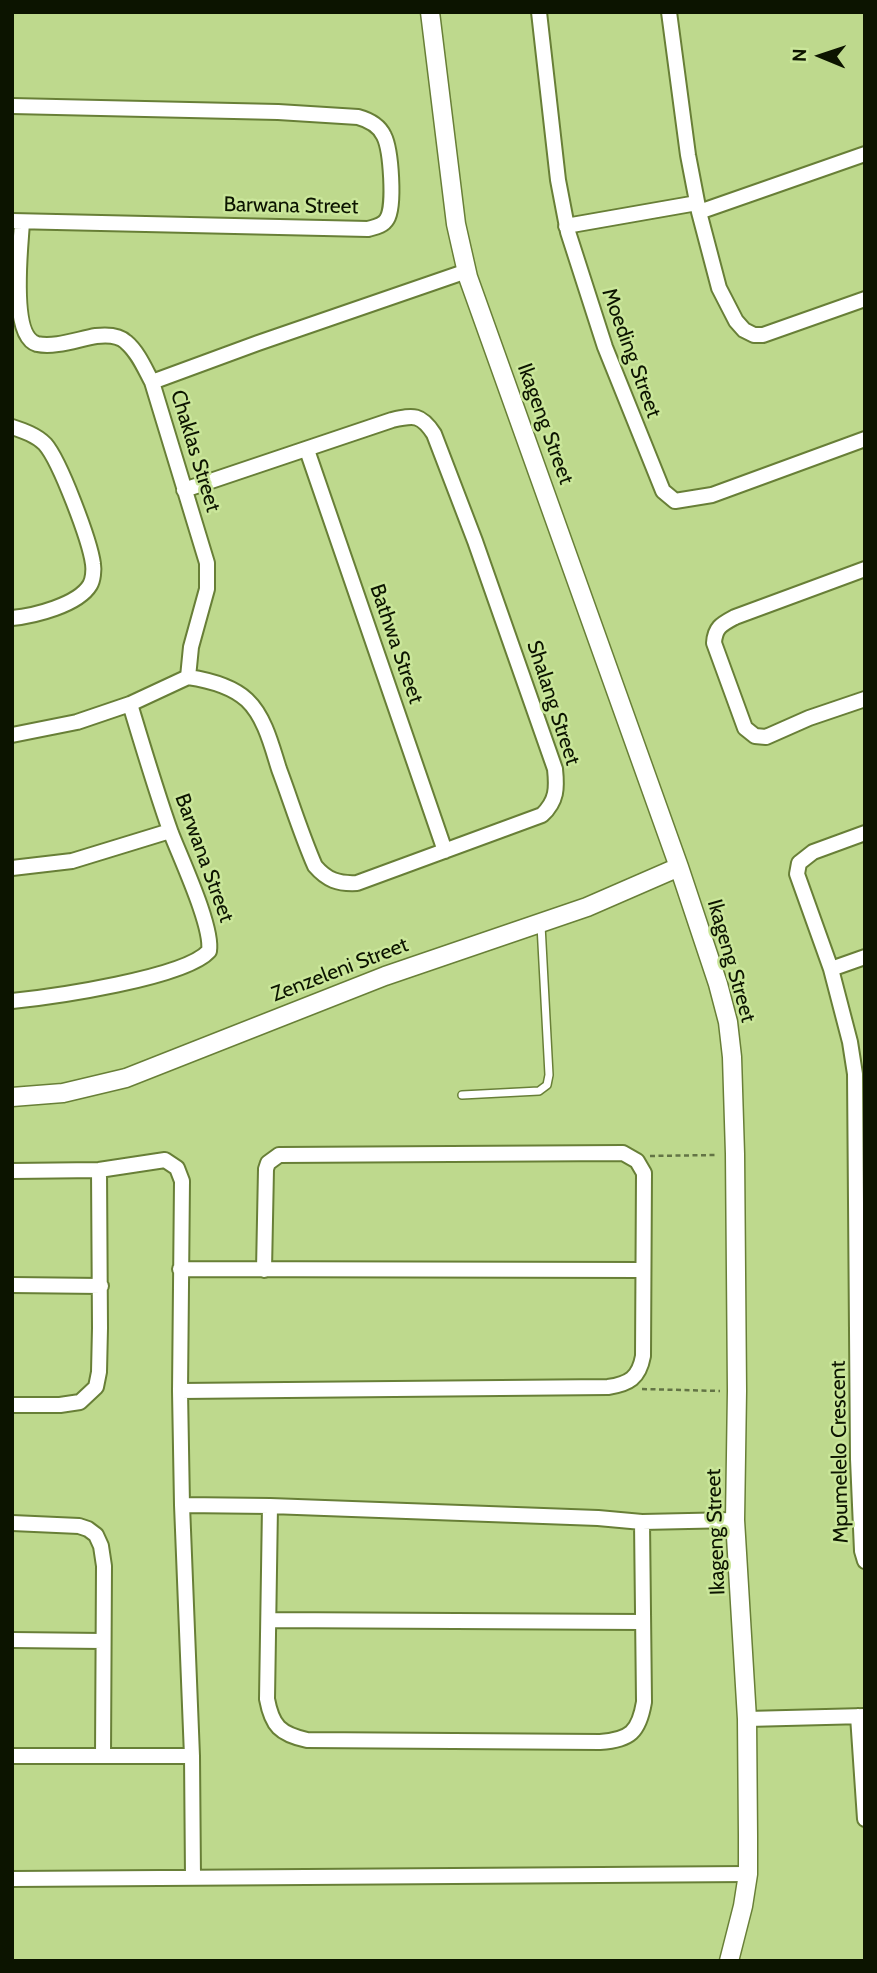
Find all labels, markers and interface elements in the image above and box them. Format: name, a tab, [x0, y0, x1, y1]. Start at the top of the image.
north arrow	[786, 21, 856, 91]
text: N	[788, 48, 811, 62]
street label: Barwana Street	[223, 192, 359, 220]
street label: Moeding Street	[596, 285, 666, 421]
street label: Ikageng Street	[512, 360, 578, 488]
street label: Chaklas Street	[164, 387, 226, 515]
street label: Bathwa Street	[364, 581, 428, 707]
street label: Shalang Street	[521, 638, 585, 768]
street label: Barwana Street	[169, 790, 239, 926]
street label: Ikageng Street	[701, 897, 761, 1025]
street label: Zenzeleni Street	[268, 932, 412, 1008]
street label: Mpumelelo Crescent	[826, 1360, 854, 1544]
street label: Ikageng Street	[701, 1468, 731, 1596]

